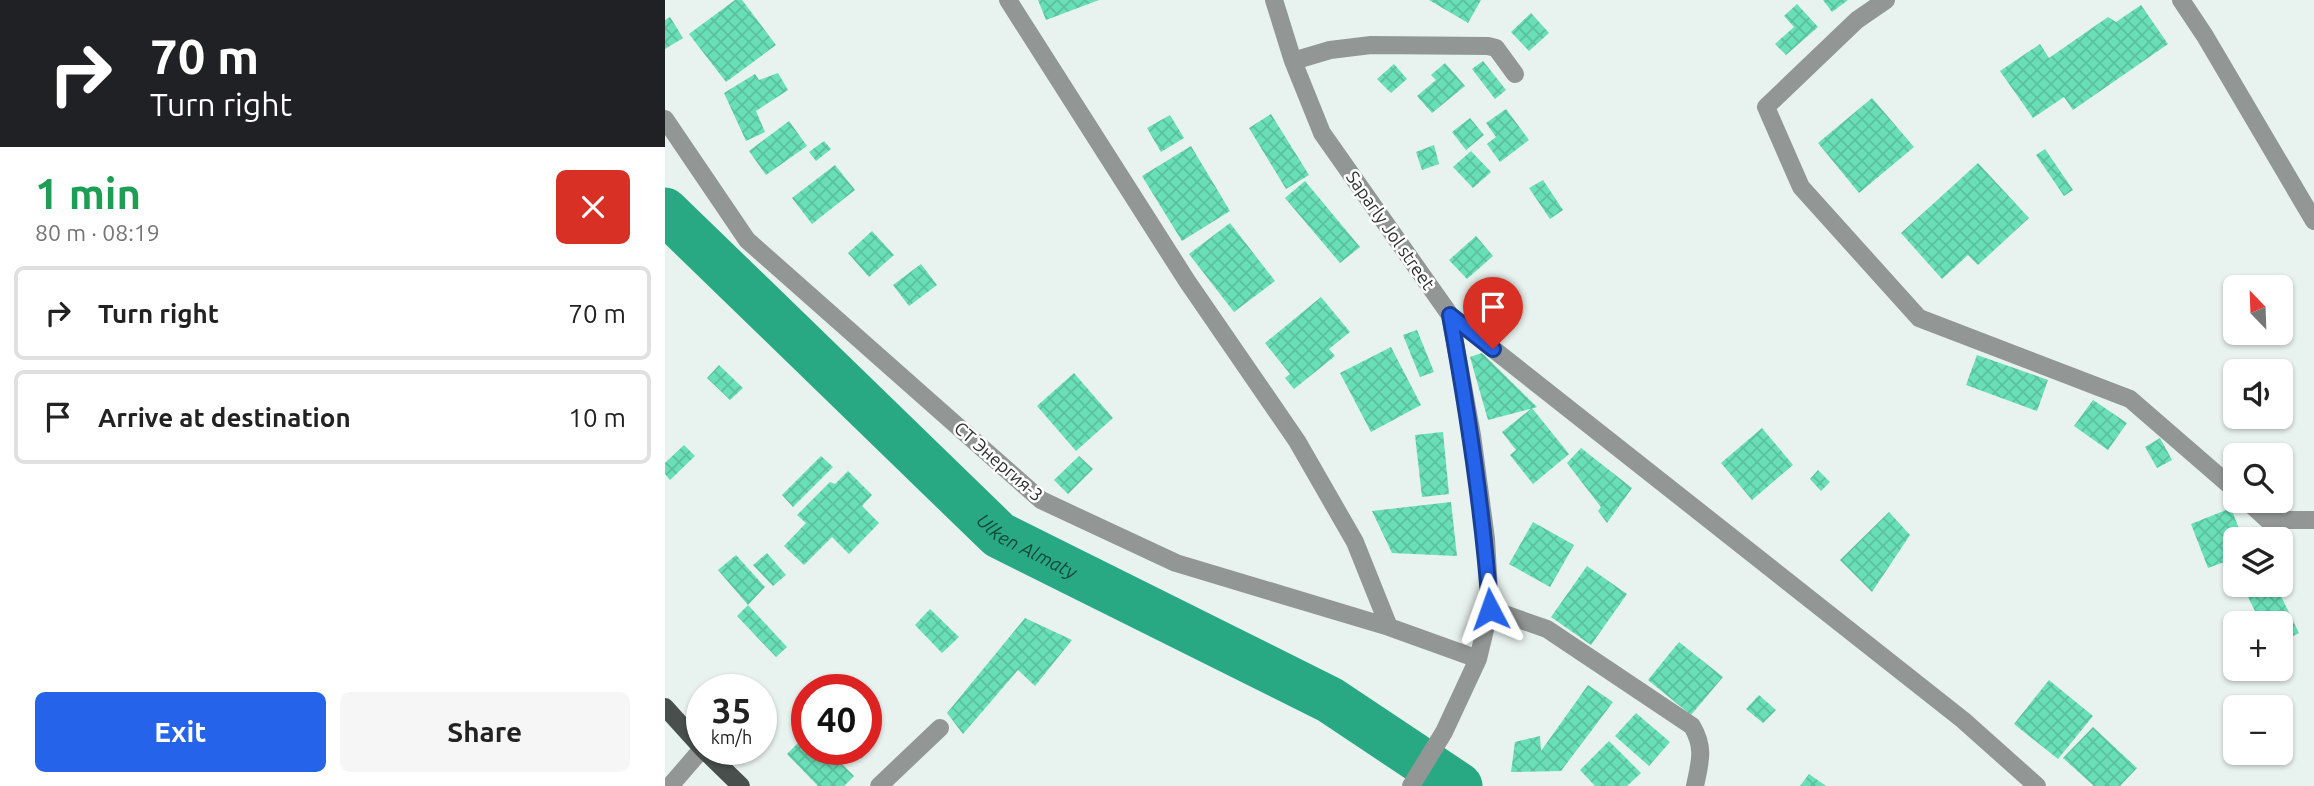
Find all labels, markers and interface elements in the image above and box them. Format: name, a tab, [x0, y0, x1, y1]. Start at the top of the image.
icon: right	[35, 28, 126, 119]
text: 70 m	[150, 28, 259, 83]
text: Turn right	[150, 86, 292, 122]
street label: Saparly Jol street	[1343, 167, 1439, 293]
text: 1 min	[35, 170, 141, 217]
button: close	[556, 170, 630, 244]
text: 80 m · 08:19	[35, 220, 160, 245]
north arrow	[2223, 275, 2293, 345]
map controls	[2223, 275, 2293, 765]
pin	[1463, 277, 1523, 349]
icon: arrive	[1474, 288, 1512, 326]
icon: right	[39, 294, 77, 332]
text: Turn right	[98, 299, 219, 328]
text: 70 m	[568, 299, 626, 328]
button: sound	[2223, 359, 2293, 429]
icon: arrive	[39, 398, 77, 436]
text: Arrive at destination	[98, 403, 351, 432]
text: 10 m	[568, 403, 626, 432]
street label: СТ Энергия-3	[951, 417, 1047, 505]
button: search	[2223, 443, 2293, 513]
water label: Ulken Almaty	[973, 509, 1081, 583]
button: layers	[2223, 527, 2293, 597]
position arrow	[1453, 572, 1527, 646]
button: +	[2223, 611, 2293, 681]
speed limit sign: 40	[791, 674, 882, 765]
text: 35	[712, 690, 751, 730]
button: Exit	[35, 692, 326, 772]
button: Share	[340, 692, 630, 772]
button: −	[2223, 695, 2293, 765]
text: km/h	[711, 727, 752, 747]

